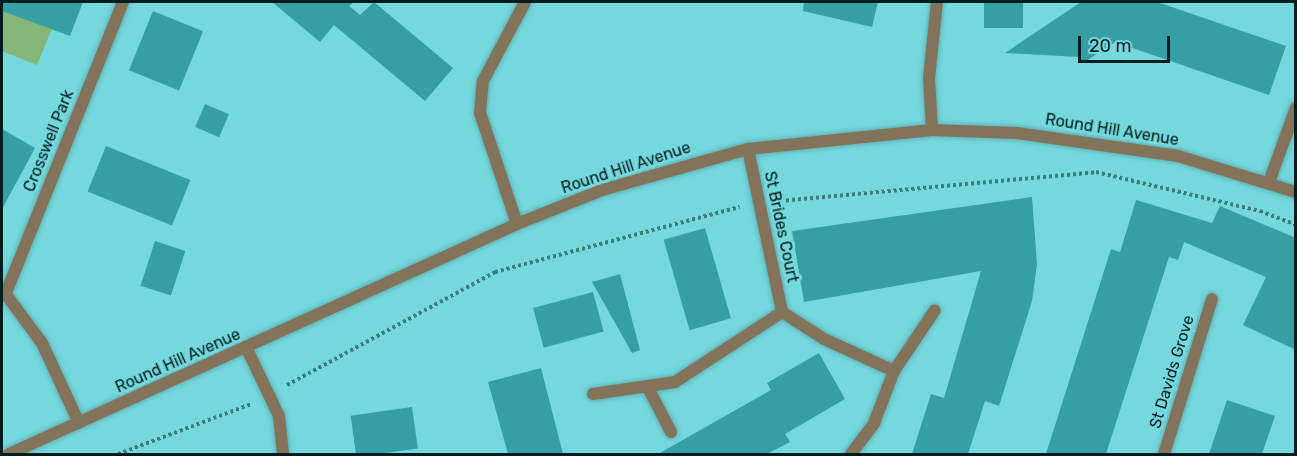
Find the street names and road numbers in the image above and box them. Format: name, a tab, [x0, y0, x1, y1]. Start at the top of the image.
street label: Crosswell Park	[20, 87, 78, 195]
street label: Round Hill Avenue	[1044, 110, 1180, 150]
street label: Round Hill Avenue	[559, 138, 693, 198]
street label: St Brides Court	[760, 170, 802, 284]
street label: St Davids Grove	[1146, 313, 1198, 431]
street label: Round Hill Avenue	[112, 325, 244, 397]

